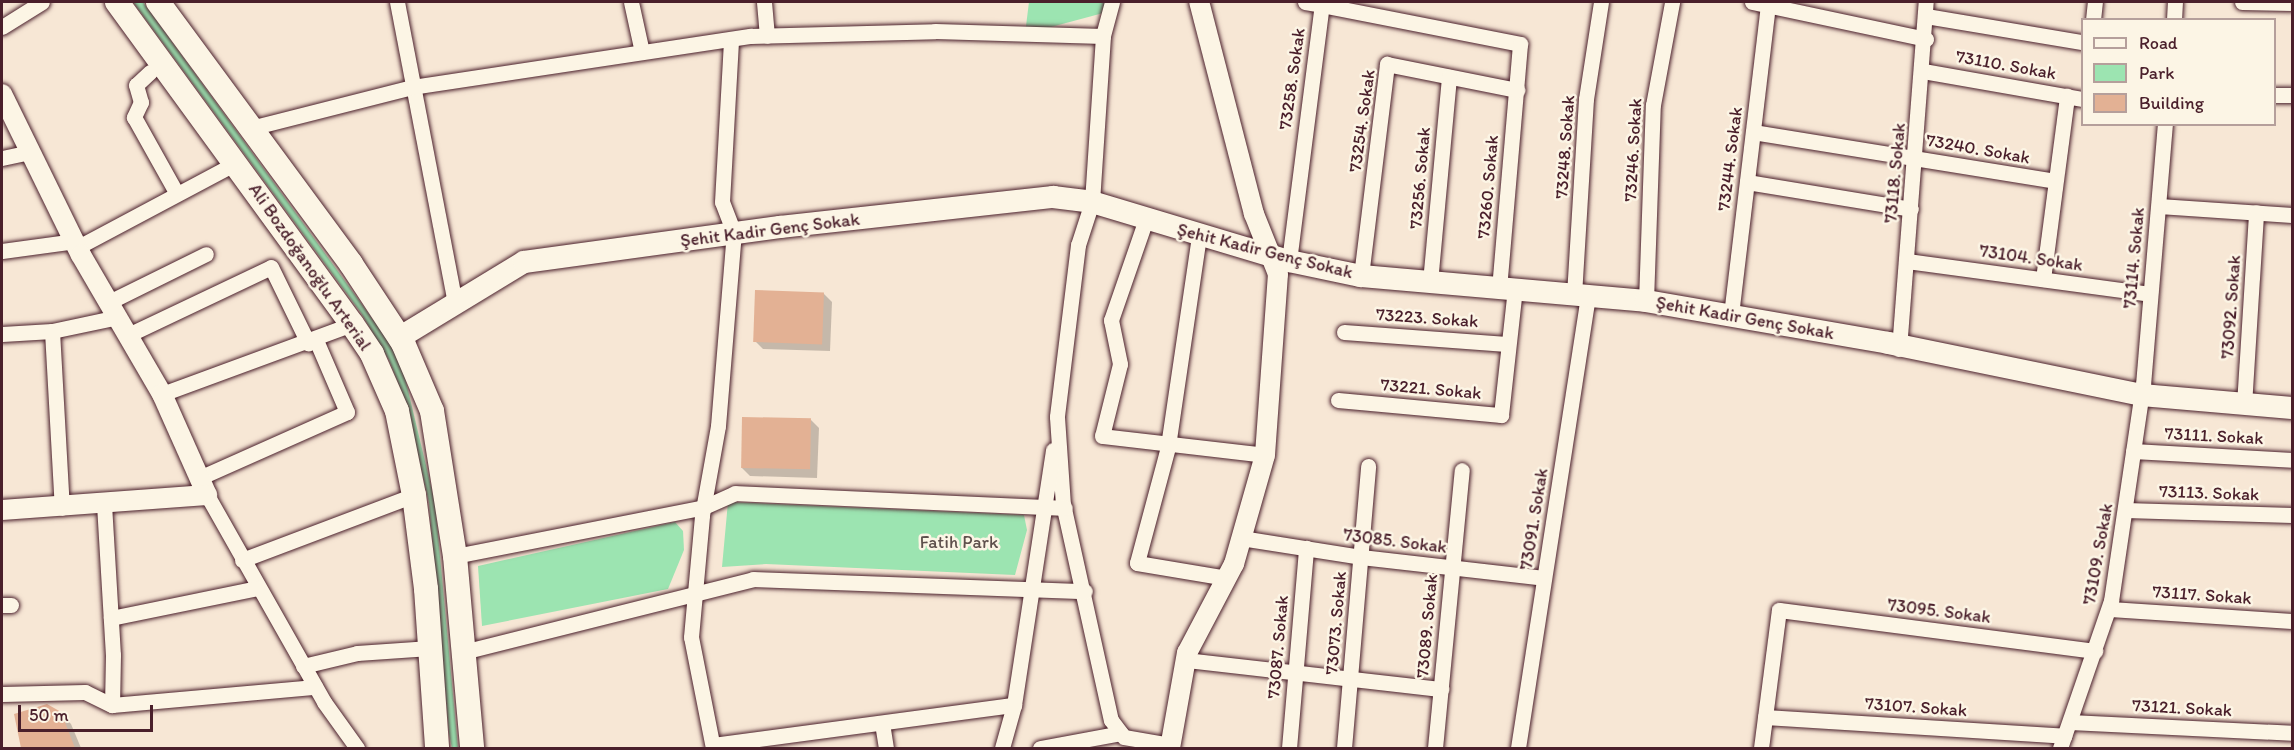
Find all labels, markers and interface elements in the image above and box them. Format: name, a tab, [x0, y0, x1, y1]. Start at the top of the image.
legend	[2081, 18, 2276, 126]
street label: 73258. Sokak	[1274, 27, 1310, 131]
text: Road	[2139, 32, 2178, 54]
street label: 73110. Sokak	[1954, 46, 2058, 84]
text: Park	[2139, 62, 2174, 84]
street label: 73254. Sokak	[1344, 68, 1380, 174]
text: Building	[2139, 92, 2204, 114]
street label: 73248. Sokak	[1551, 94, 1579, 200]
street label: 73246. Sokak	[1620, 98, 1646, 202]
street label: 73244. Sokak	[1713, 106, 1747, 212]
street label: 73118. Sokak	[1880, 122, 1910, 224]
street label: 73256. Sokak	[1405, 126, 1435, 230]
street label: 73240. Sokak	[1924, 129, 2032, 169]
street label: 73260. Sokak	[1473, 134, 1503, 240]
street label: Ali Bozdoğanoğlu Arterial	[244, 179, 376, 355]
street label: 73114. Sokak	[2119, 207, 2149, 309]
street label: Şehit Kadir Genç Sokak	[679, 208, 861, 252]
street label: Şehit Kadir Genç Sokak	[1175, 219, 1355, 283]
street label: 73104. Sokak	[1978, 240, 2084, 276]
street label: 73092. Sokak	[2217, 254, 2245, 360]
street label: Şehit Kadir Genç Sokak	[1654, 292, 1836, 344]
street label: 73223. Sokak	[1375, 304, 1479, 332]
street label: 73221. Sokak	[1380, 374, 1482, 404]
street label: 73111. Sokak	[2164, 423, 2264, 449]
street label: 73091. Sokak	[1515, 467, 1553, 571]
street label: 73113. Sokak	[2158, 480, 2260, 506]
street label: 73109. Sokak	[2078, 502, 2118, 606]
street label: 73085. Sokak	[1342, 524, 1448, 558]
park label: Fatih Park	[920, 531, 998, 553]
street label: 73073. Sokak	[1321, 570, 1351, 676]
street label: 73089. Sokak	[1412, 573, 1442, 679]
street label: 73117. Sokak	[2152, 581, 2252, 609]
street label: 73087. Sokak	[1263, 594, 1293, 700]
street label: 73095. Sokak	[1886, 594, 1992, 628]
scale bar	[21, 693, 156, 731]
street label: 73107. Sokak	[1864, 693, 1968, 721]
street label: 73121. Sokak	[2131, 695, 2233, 721]
text: 50 m	[29, 704, 69, 726]

